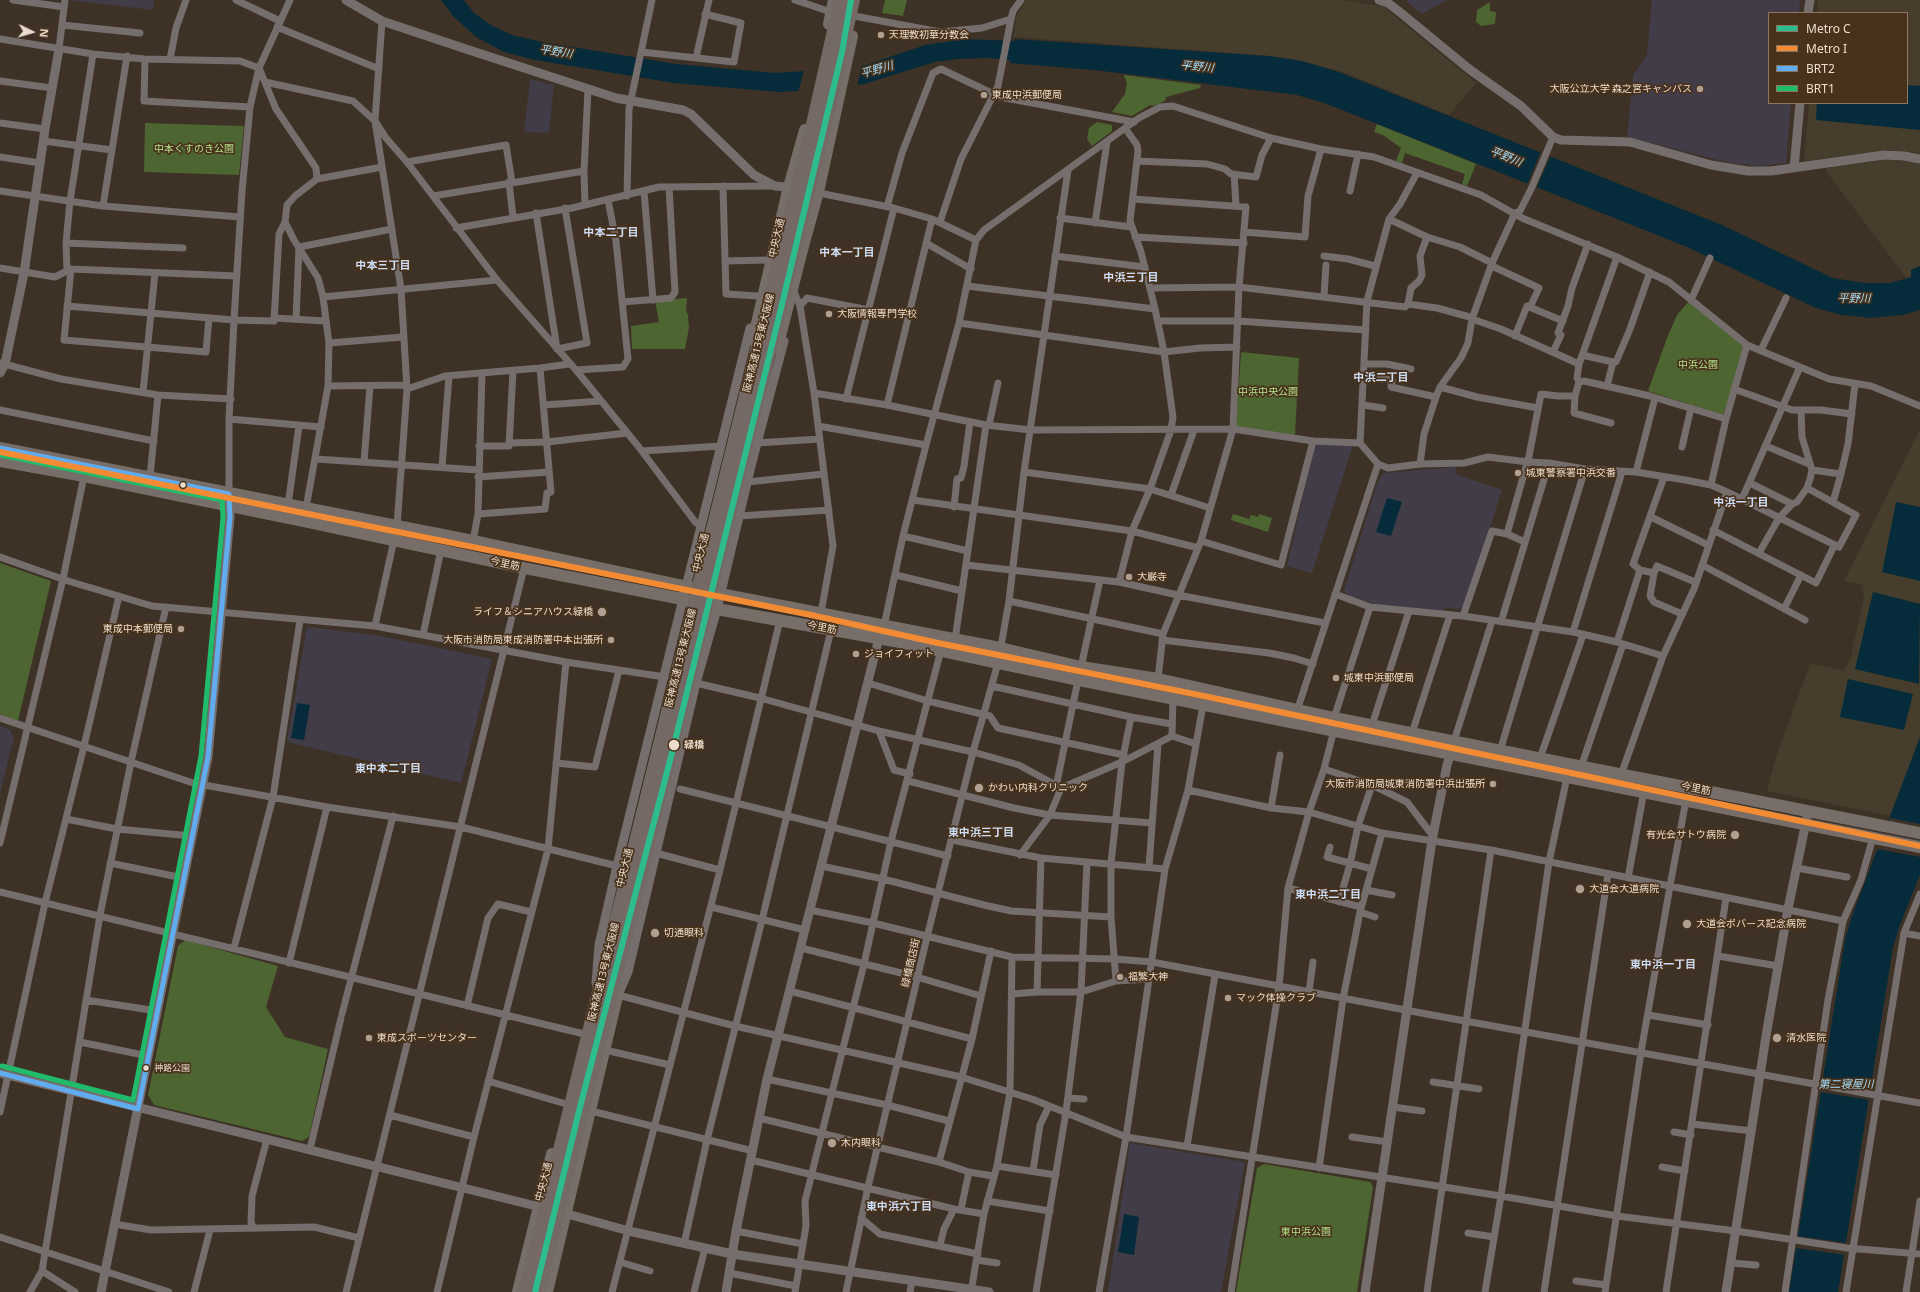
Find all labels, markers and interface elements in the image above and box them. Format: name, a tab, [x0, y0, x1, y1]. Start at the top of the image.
north arrow	[12, 12, 52, 52]
legend	[1768, 12, 1908, 104]
text: Metro C	[1806, 20, 1851, 37]
text: N	[37, 28, 52, 38]
place label: 天理教初華分教会	[889, 29, 969, 41]
marker: 天理教初華分教会	[876, 30, 886, 40]
text: Metro I	[1806, 40, 1847, 57]
water label: 平野川	[539, 43, 573, 61]
water label: 平野川	[859, 59, 895, 81]
water label: 平野川	[1180, 59, 1214, 75]
text: BRT2	[1806, 60, 1835, 77]
text: BRT1	[1806, 80, 1835, 97]
place label: 大阪公立大学 森之宮キャンパス	[1549, 83, 1692, 95]
marker: 大阪公立大学 森之宮キャンパス	[1695, 84, 1705, 94]
place label: 東成中浜郵便局	[992, 89, 1062, 101]
marker: 東成中浜郵便局	[979, 90, 989, 100]
park label: 中本くすのき公園	[154, 143, 234, 155]
water label: 平野川	[1488, 145, 1524, 169]
street label: 中央大通	[767, 217, 787, 259]
district label: 中本二丁目	[584, 226, 638, 240]
district label: 中本一丁目	[820, 246, 874, 260]
district label: 中本三丁目	[356, 259, 410, 273]
district label: 中浜三丁目	[1104, 271, 1158, 285]
street label: 阪神高速13号東大阪線	[741, 292, 777, 394]
water label: 平野川	[1838, 292, 1870, 306]
place label: 大阪情報専門学校	[837, 308, 917, 320]
marker: 大阪情報専門学校	[824, 309, 834, 319]
park label: 中浜公園	[1678, 359, 1718, 371]
district label: 中浜二丁目	[1354, 371, 1408, 385]
park label: 中浜中央公園	[1238, 386, 1298, 398]
place label: 城東警察署中浜交番	[1526, 467, 1616, 479]
marker: 城東警察署中浜交番	[1513, 468, 1523, 478]
unlabelled marker	[178, 480, 188, 490]
district label: 中浜一丁目	[1714, 496, 1768, 510]
street label: 中央大通	[690, 532, 712, 574]
street label: 今里筋	[489, 555, 521, 573]
place label: 大巌寺	[1137, 571, 1167, 583]
marker: 大巌寺	[1124, 572, 1134, 582]
place label: ライフ＆シニアハウス緑橋	[473, 606, 593, 618]
marker: ライフ＆シニアハウス緑橋	[596, 606, 608, 618]
street label: 阪神高速13号東大阪線	[663, 607, 699, 709]
street label: 今里筋	[806, 619, 838, 637]
place label: 東成中本郵便局	[103, 623, 173, 635]
marker: 東成中本郵便局	[176, 624, 186, 634]
place label: 大阪市消防局東成消防署中本出張所	[443, 634, 603, 646]
marker: 大阪市消防局東成消防署中本出張所	[606, 635, 616, 645]
place label: ジョイフィット	[864, 648, 934, 660]
marker: ジョイフィット	[851, 649, 861, 659]
place label: 城東中浜郵便局	[1344, 672, 1414, 684]
marker: 城東中浜郵便局	[1331, 673, 1341, 683]
marker: 緑橋	[667, 738, 681, 752]
place label: 緑橋	[684, 739, 704, 751]
district label: 東中本二丁目	[355, 762, 421, 776]
place label: 大阪市消防局城東消防署中浜出張所	[1325, 778, 1485, 790]
marker: 大阪市消防局城東消防署中浜出張所	[1488, 779, 1498, 789]
street label: 今里筋	[1680, 780, 1712, 798]
marker: かわい内科クリニック	[973, 782, 985, 794]
place label: かわい内科クリニック	[988, 782, 1088, 794]
district label: 東中浜三丁目	[948, 826, 1014, 840]
place label: 有光会サトウ病院	[1646, 829, 1726, 841]
marker: 有光会サトウ病院	[1729, 829, 1741, 841]
street label: 中央大通	[614, 847, 636, 889]
marker: 大道会大道病院	[1574, 883, 1586, 895]
place label: 大道会大道病院	[1589, 883, 1659, 895]
district label: 東中浜二丁目	[1295, 888, 1361, 902]
marker: 大道会ボバース記念病院	[1681, 918, 1693, 930]
place label: 大道会ボバース記念病院	[1696, 918, 1806, 930]
street label: 阪神高速13号東大阪線	[586, 921, 622, 1023]
marker: 切通眼科	[649, 927, 661, 939]
place label: 切通眼科	[664, 927, 704, 939]
street label: 緑橋商店街	[900, 937, 922, 989]
district label: 東中浜一丁目	[1630, 958, 1696, 972]
place label: 福繁大神	[1128, 971, 1168, 983]
marker: 福繁大神	[1115, 972, 1125, 982]
place label: マック体操クラブ	[1236, 992, 1316, 1004]
marker: マック体操クラブ	[1223, 993, 1233, 1003]
place label: 東成スポーツセンター	[377, 1032, 477, 1044]
marker: 清水医院	[1771, 1032, 1783, 1044]
place label: 清水医院	[1786, 1032, 1826, 1044]
marker: 東成スポーツセンター	[364, 1033, 374, 1043]
marker: 神路公園	[141, 1063, 151, 1073]
place label: 神路公園	[154, 1063, 190, 1073]
water label: 第二寝屋川	[1819, 1078, 1873, 1092]
marker: 木内眼科	[826, 1137, 838, 1149]
place label: 木内眼科	[841, 1137, 881, 1149]
street label: 中央大通	[533, 1161, 555, 1203]
district label: 東中浜六丁目	[866, 1200, 932, 1214]
park label: 東中浜公園	[1281, 1226, 1331, 1238]

